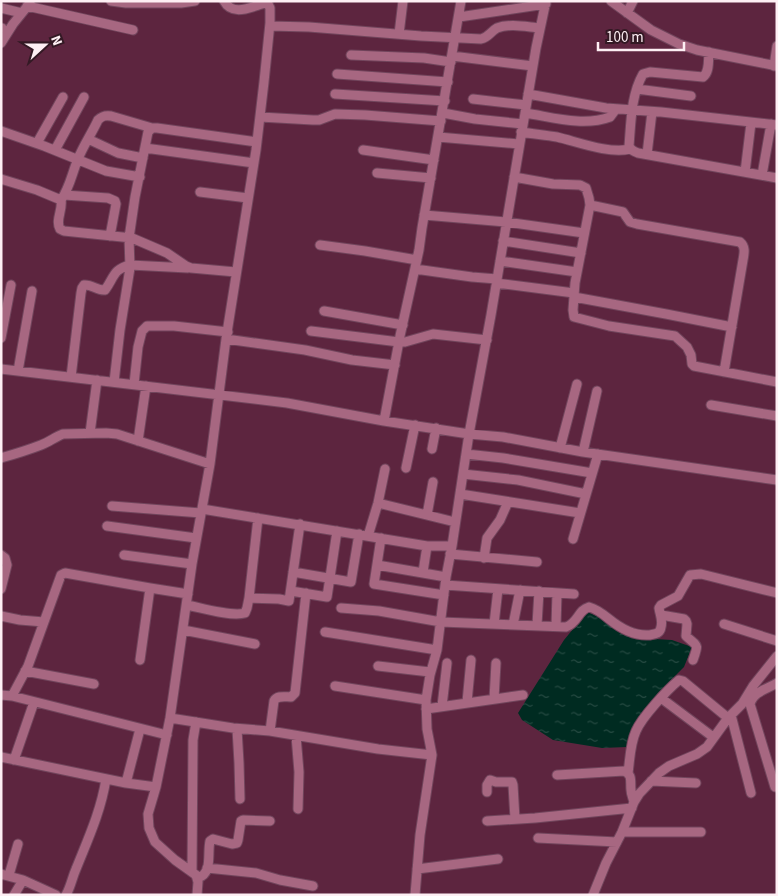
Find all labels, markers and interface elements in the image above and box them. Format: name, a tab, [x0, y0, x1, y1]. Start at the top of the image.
north arrow	[20, 20, 70, 70]
scale bar	[598, 20, 684, 52]
text: 100 m	[606, 27, 644, 48]
text: N	[45, 33, 67, 49]

